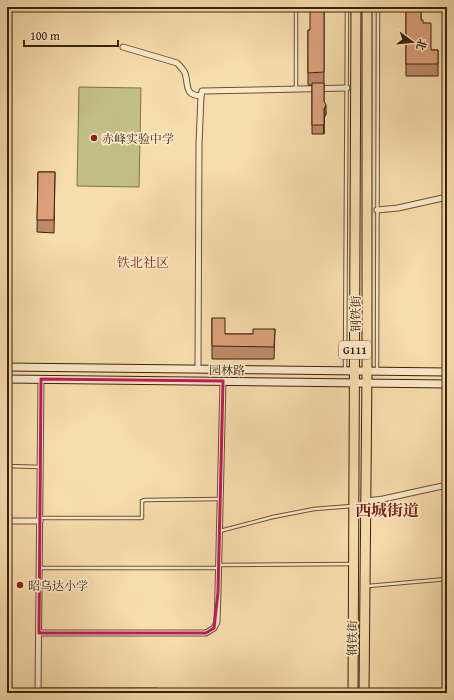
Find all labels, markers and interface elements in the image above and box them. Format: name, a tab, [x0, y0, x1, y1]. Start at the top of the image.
scale bar	[24, 22, 118, 48]
north arrow	[392, 22, 432, 62]
text: 100 m	[30, 27, 60, 44]
text: 北	[412, 37, 431, 52]
place label: 赤峰实验中学	[102, 130, 174, 147]
marker: 赤峰实验中学	[89, 133, 99, 143]
district label: 铁北社区	[117, 253, 169, 272]
street label: 钢铁街	[347, 295, 364, 332]
road number: G111	[339, 341, 371, 359]
street label: 园林路	[209, 361, 245, 379]
district label: 西城街道	[355, 498, 419, 522]
place label: 昭乌达小学	[28, 577, 88, 594]
marker: 昭乌达小学	[15, 580, 25, 590]
street label: 钢铁街	[343, 619, 361, 656]

